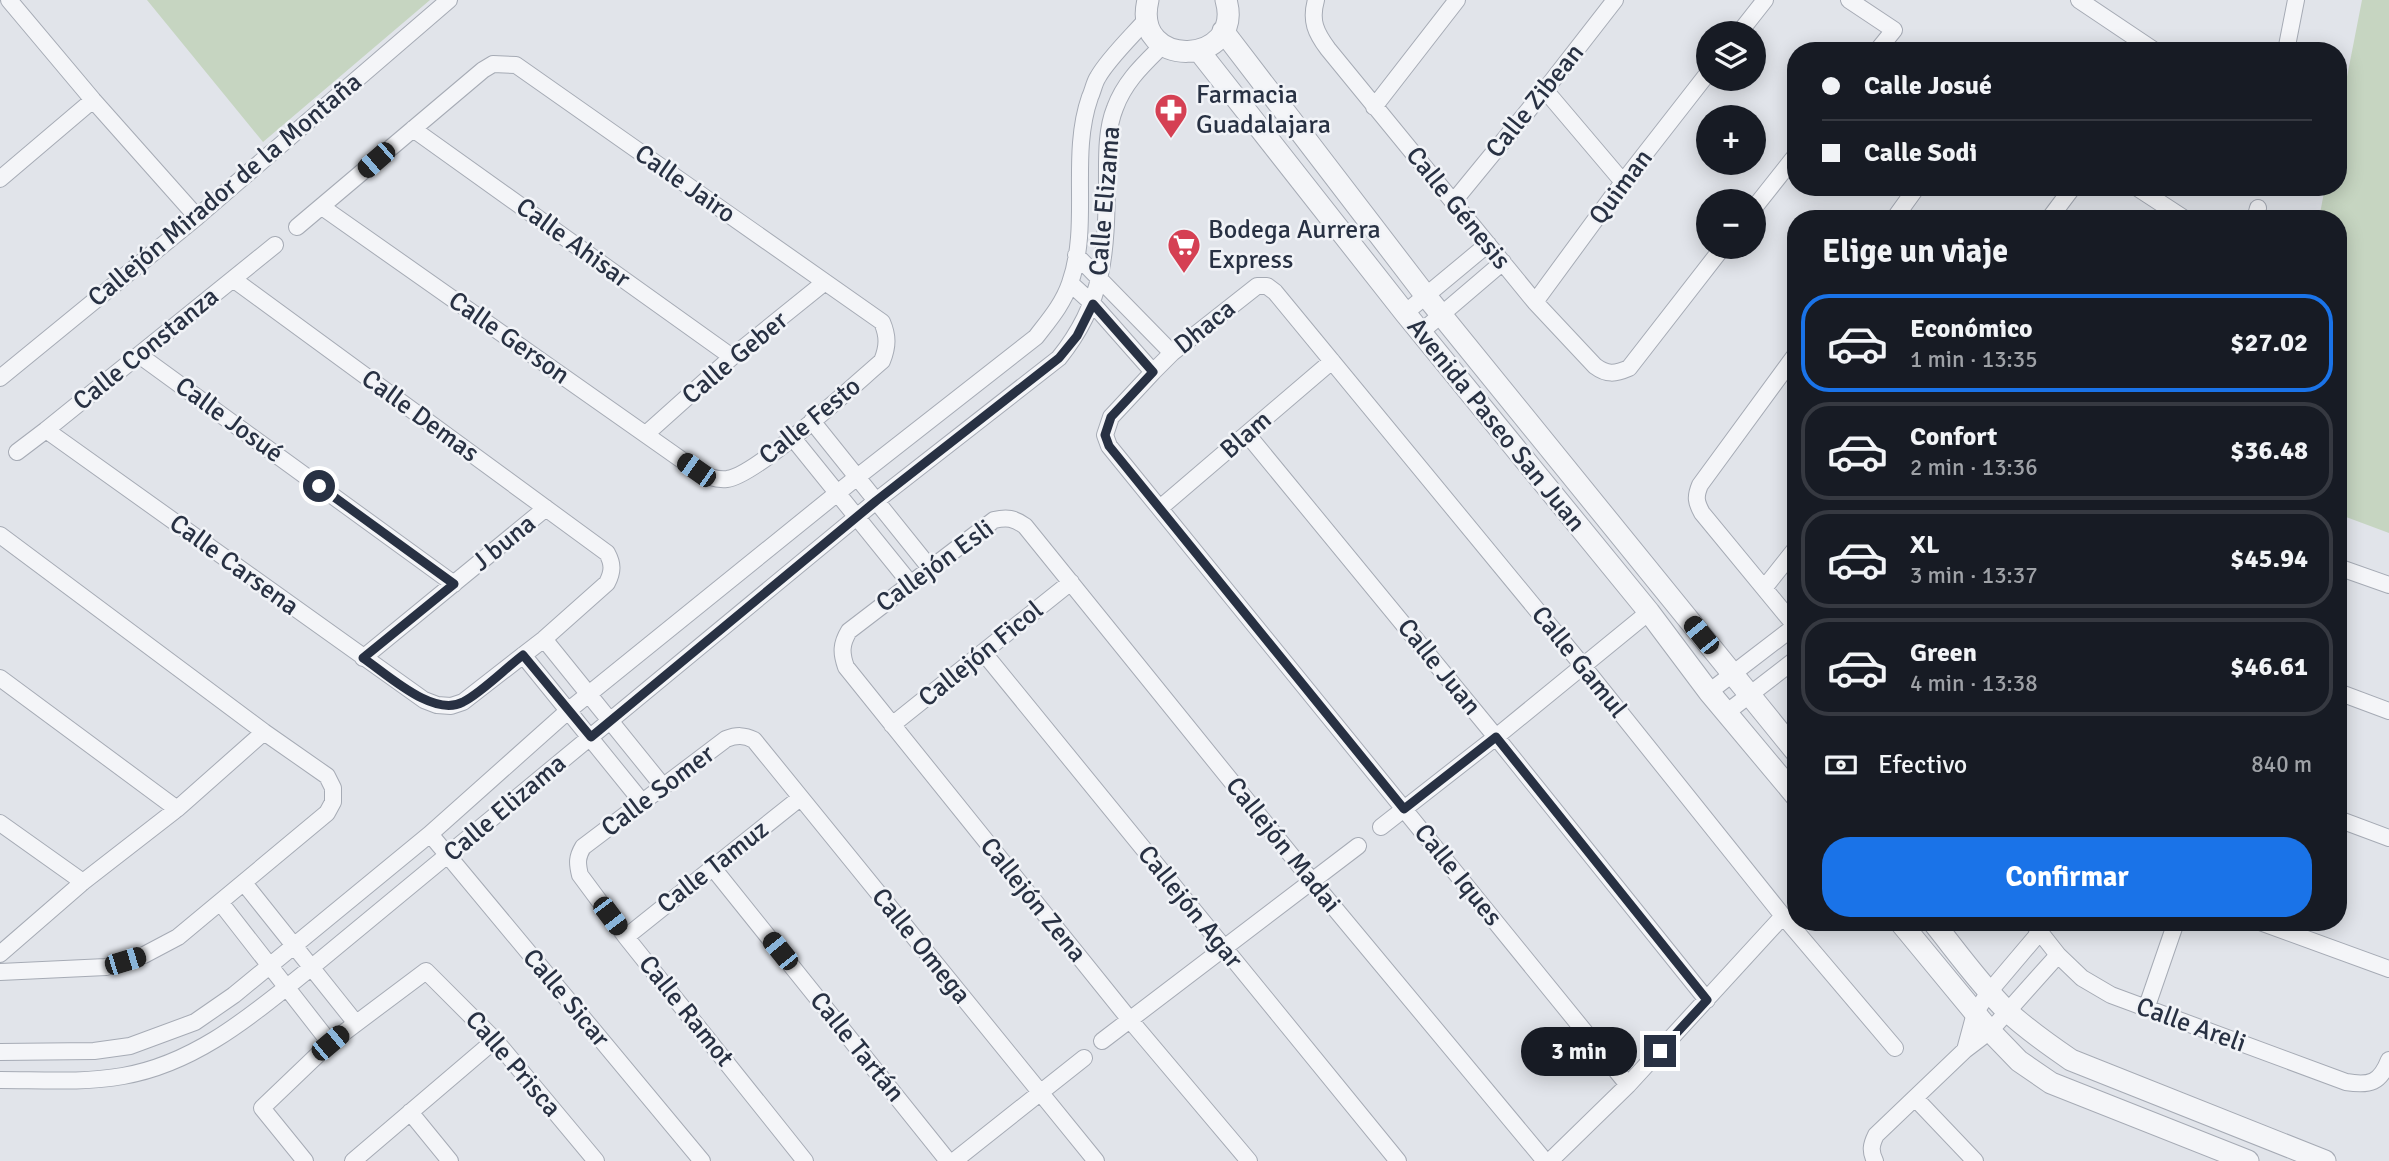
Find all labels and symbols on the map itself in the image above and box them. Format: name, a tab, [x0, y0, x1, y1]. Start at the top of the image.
street label: Calle Zibean	[1479, 37, 1591, 165]
street label: Callejón Mirador de la Montaña	[82, 66, 368, 314]
place label: Farmacia Guadalajara	[1196, 79, 1331, 141]
pharmacy icon: Farmacia Guadalajara	[1152, 91, 1190, 140]
street label: Calle Elizama	[1083, 125, 1127, 277]
car	[354, 138, 399, 182]
street label: Calle Jairo	[628, 138, 742, 230]
street label: Calle Génesis	[1399, 140, 1517, 276]
street label: Quiman	[1582, 143, 1660, 231]
street label: Calle Ahisar	[510, 191, 637, 295]
place label: Bodega Aurrera Express	[1208, 214, 1381, 276]
supermarket icon: Bodega Aurrera Express	[1165, 226, 1203, 275]
street label: Calle Constanza	[67, 281, 225, 417]
street label: Calle Gerson	[442, 285, 576, 391]
street label: Dhaca	[1168, 293, 1242, 361]
street label: Calle Geber	[676, 304, 795, 411]
street label: Avenida Paseo San Juan	[1400, 312, 1592, 538]
street label: Calle Demas	[355, 363, 485, 469]
street label: Calle Josué	[169, 370, 289, 470]
street label: Calle Festo	[753, 370, 867, 472]
street label: Blam	[1214, 404, 1278, 466]
car	[673, 449, 720, 491]
route start	[303, 470, 335, 502]
street label: Calle Carsena	[163, 507, 305, 623]
street label: J buna	[466, 508, 542, 578]
street label: Callejón Esli	[870, 513, 1000, 619]
street label: Callejón Ficol	[912, 594, 1050, 714]
street label: Calle Gamul	[1524, 600, 1634, 724]
street label: Calle Juan	[1390, 612, 1488, 722]
car	[1680, 612, 1723, 658]
street label: Calle Somer	[595, 738, 721, 844]
street label: Calle Elizama	[437, 747, 573, 869]
street label: Callejón Madai	[1219, 771, 1347, 919]
street label: Calle Tamuz	[651, 814, 775, 920]
street label: Calle Iques	[1407, 817, 1509, 933]
street label: Callejón Zena	[973, 831, 1093, 969]
street label: Callejón Agar	[1131, 839, 1250, 975]
street label: Calle Omega	[865, 882, 977, 1010]
car	[589, 893, 632, 939]
car	[759, 928, 802, 974]
street label: Calle Sicar	[516, 942, 617, 1054]
car	[102, 945, 149, 977]
street label: Calle Ramot	[631, 949, 741, 1073]
street label: Calle Tartán	[803, 985, 911, 1109]
street label: Calle Areli	[2132, 990, 2250, 1060]
street label: Calle Prisca	[458, 1004, 568, 1124]
car	[308, 1021, 353, 1065]
callout: 3 min	[1520, 1026, 1636, 1076]
route end	[1644, 1035, 1676, 1067]

